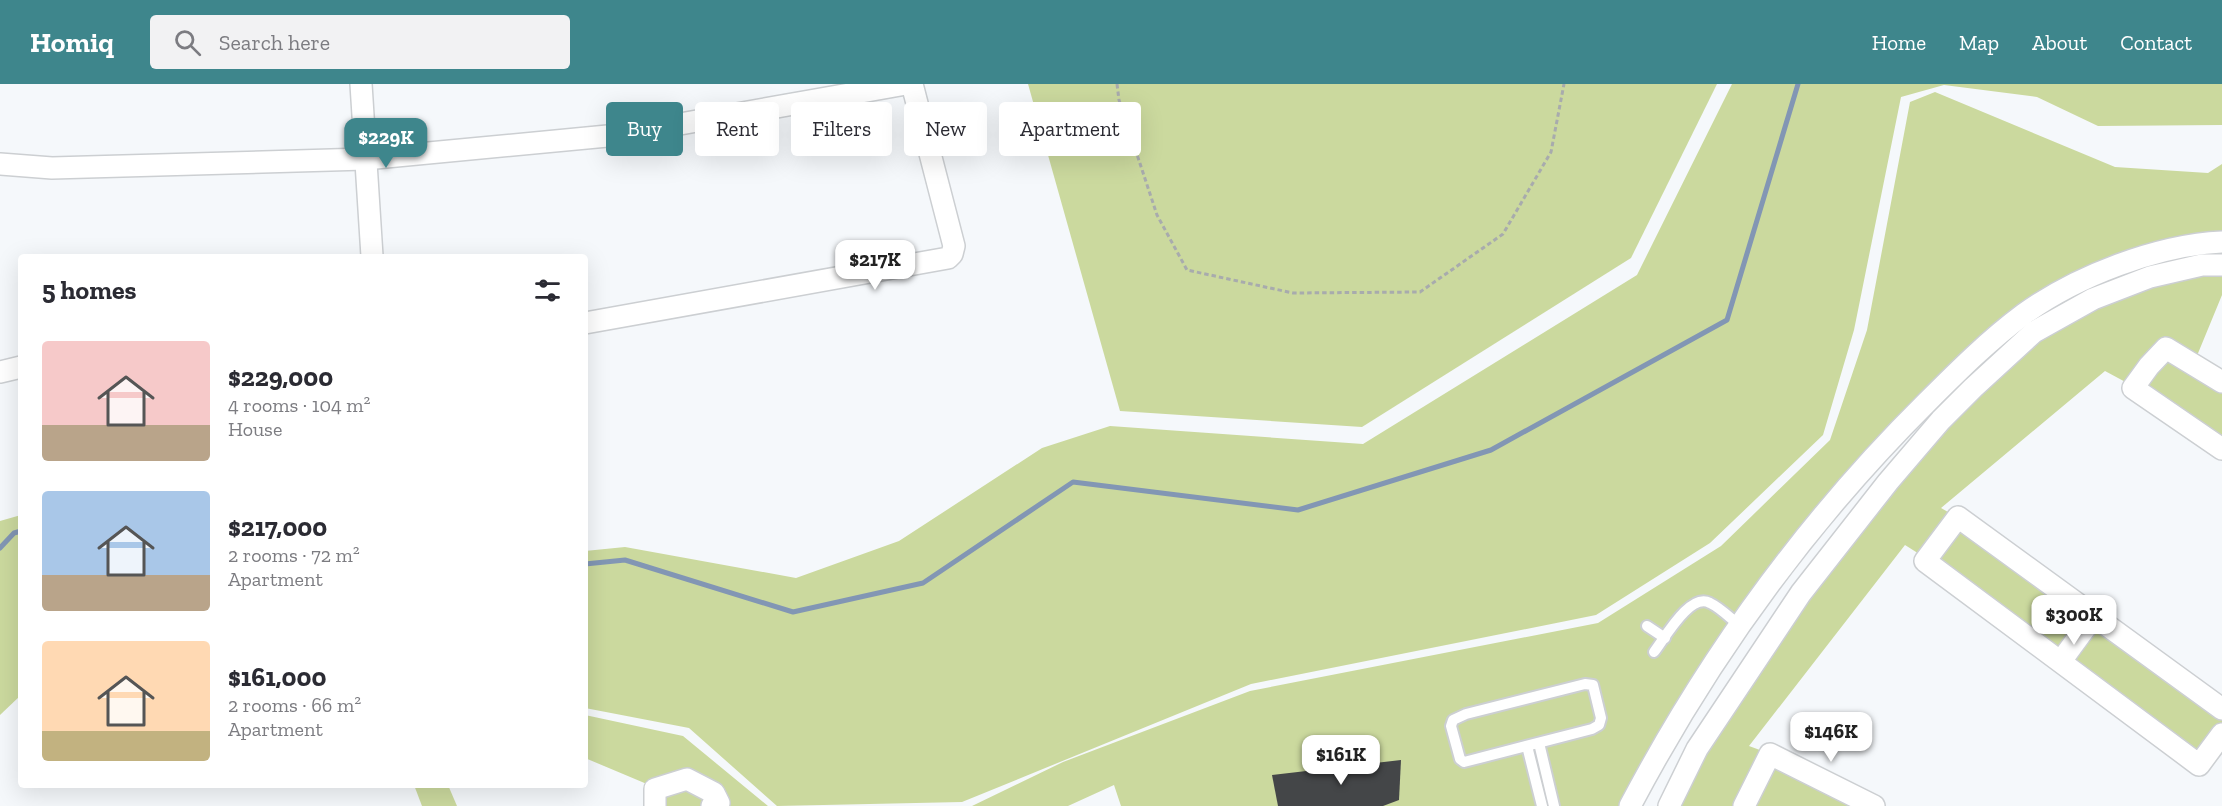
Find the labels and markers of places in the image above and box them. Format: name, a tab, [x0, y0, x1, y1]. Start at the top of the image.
pin: $229K	[344, 118, 428, 169]
pin: $217K	[833, 240, 917, 291]
pin: $300K	[2032, 595, 2116, 646]
pin: $146K	[1789, 712, 1873, 763]
pin: $161K	[1299, 735, 1383, 786]

